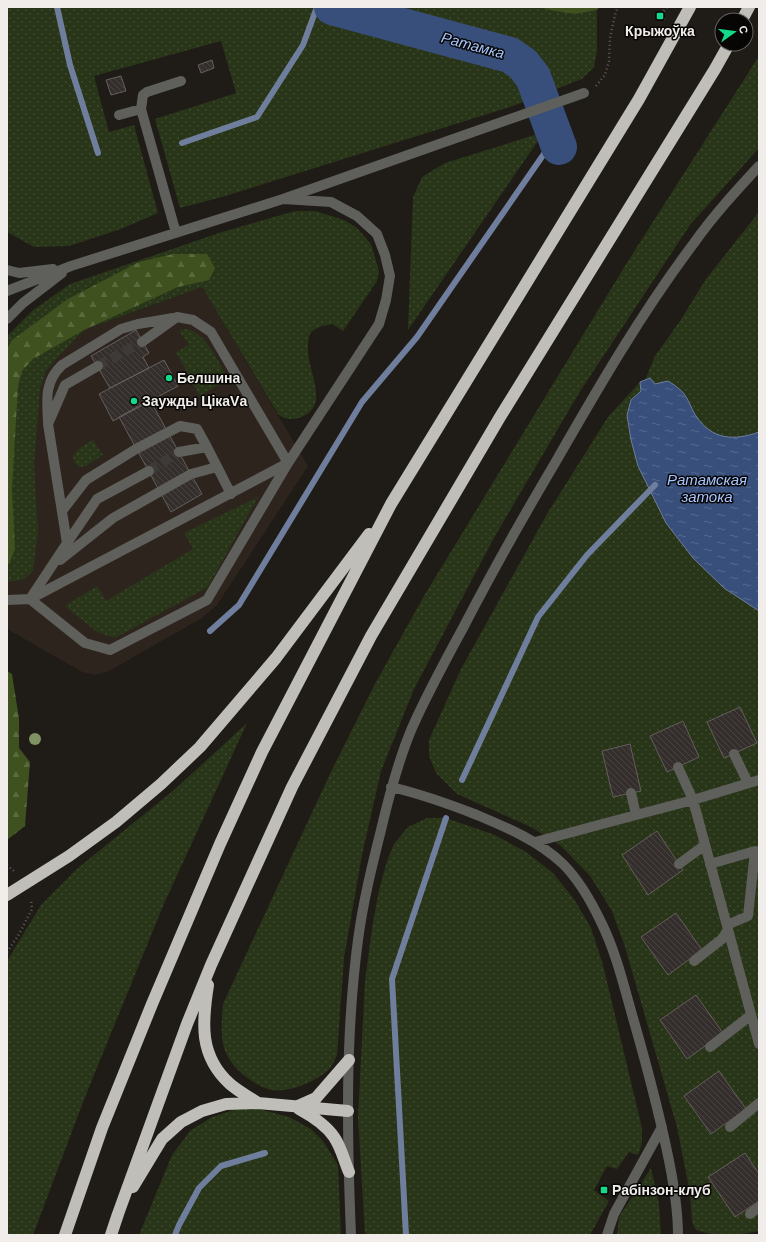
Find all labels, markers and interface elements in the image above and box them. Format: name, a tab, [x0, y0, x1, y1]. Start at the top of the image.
marker: Крыжоўка	[655, 11, 665, 21]
north arrow	[714, 12, 754, 52]
place label: Крыжоўка	[625, 23, 695, 39]
text: С	[737, 24, 750, 35]
water label: Ратамка	[440, 28, 506, 62]
place label: Белшина	[177, 370, 240, 386]
marker: Белшина	[164, 373, 174, 383]
place label: Заужды ЦікаVа	[142, 393, 247, 409]
marker: Заужды ЦікаVа	[129, 396, 139, 406]
water label: Ратамская затока	[667, 471, 747, 505]
place label: Рабінзон-клуб	[612, 1182, 711, 1198]
marker: Рабінзон-клуб	[599, 1185, 609, 1195]

